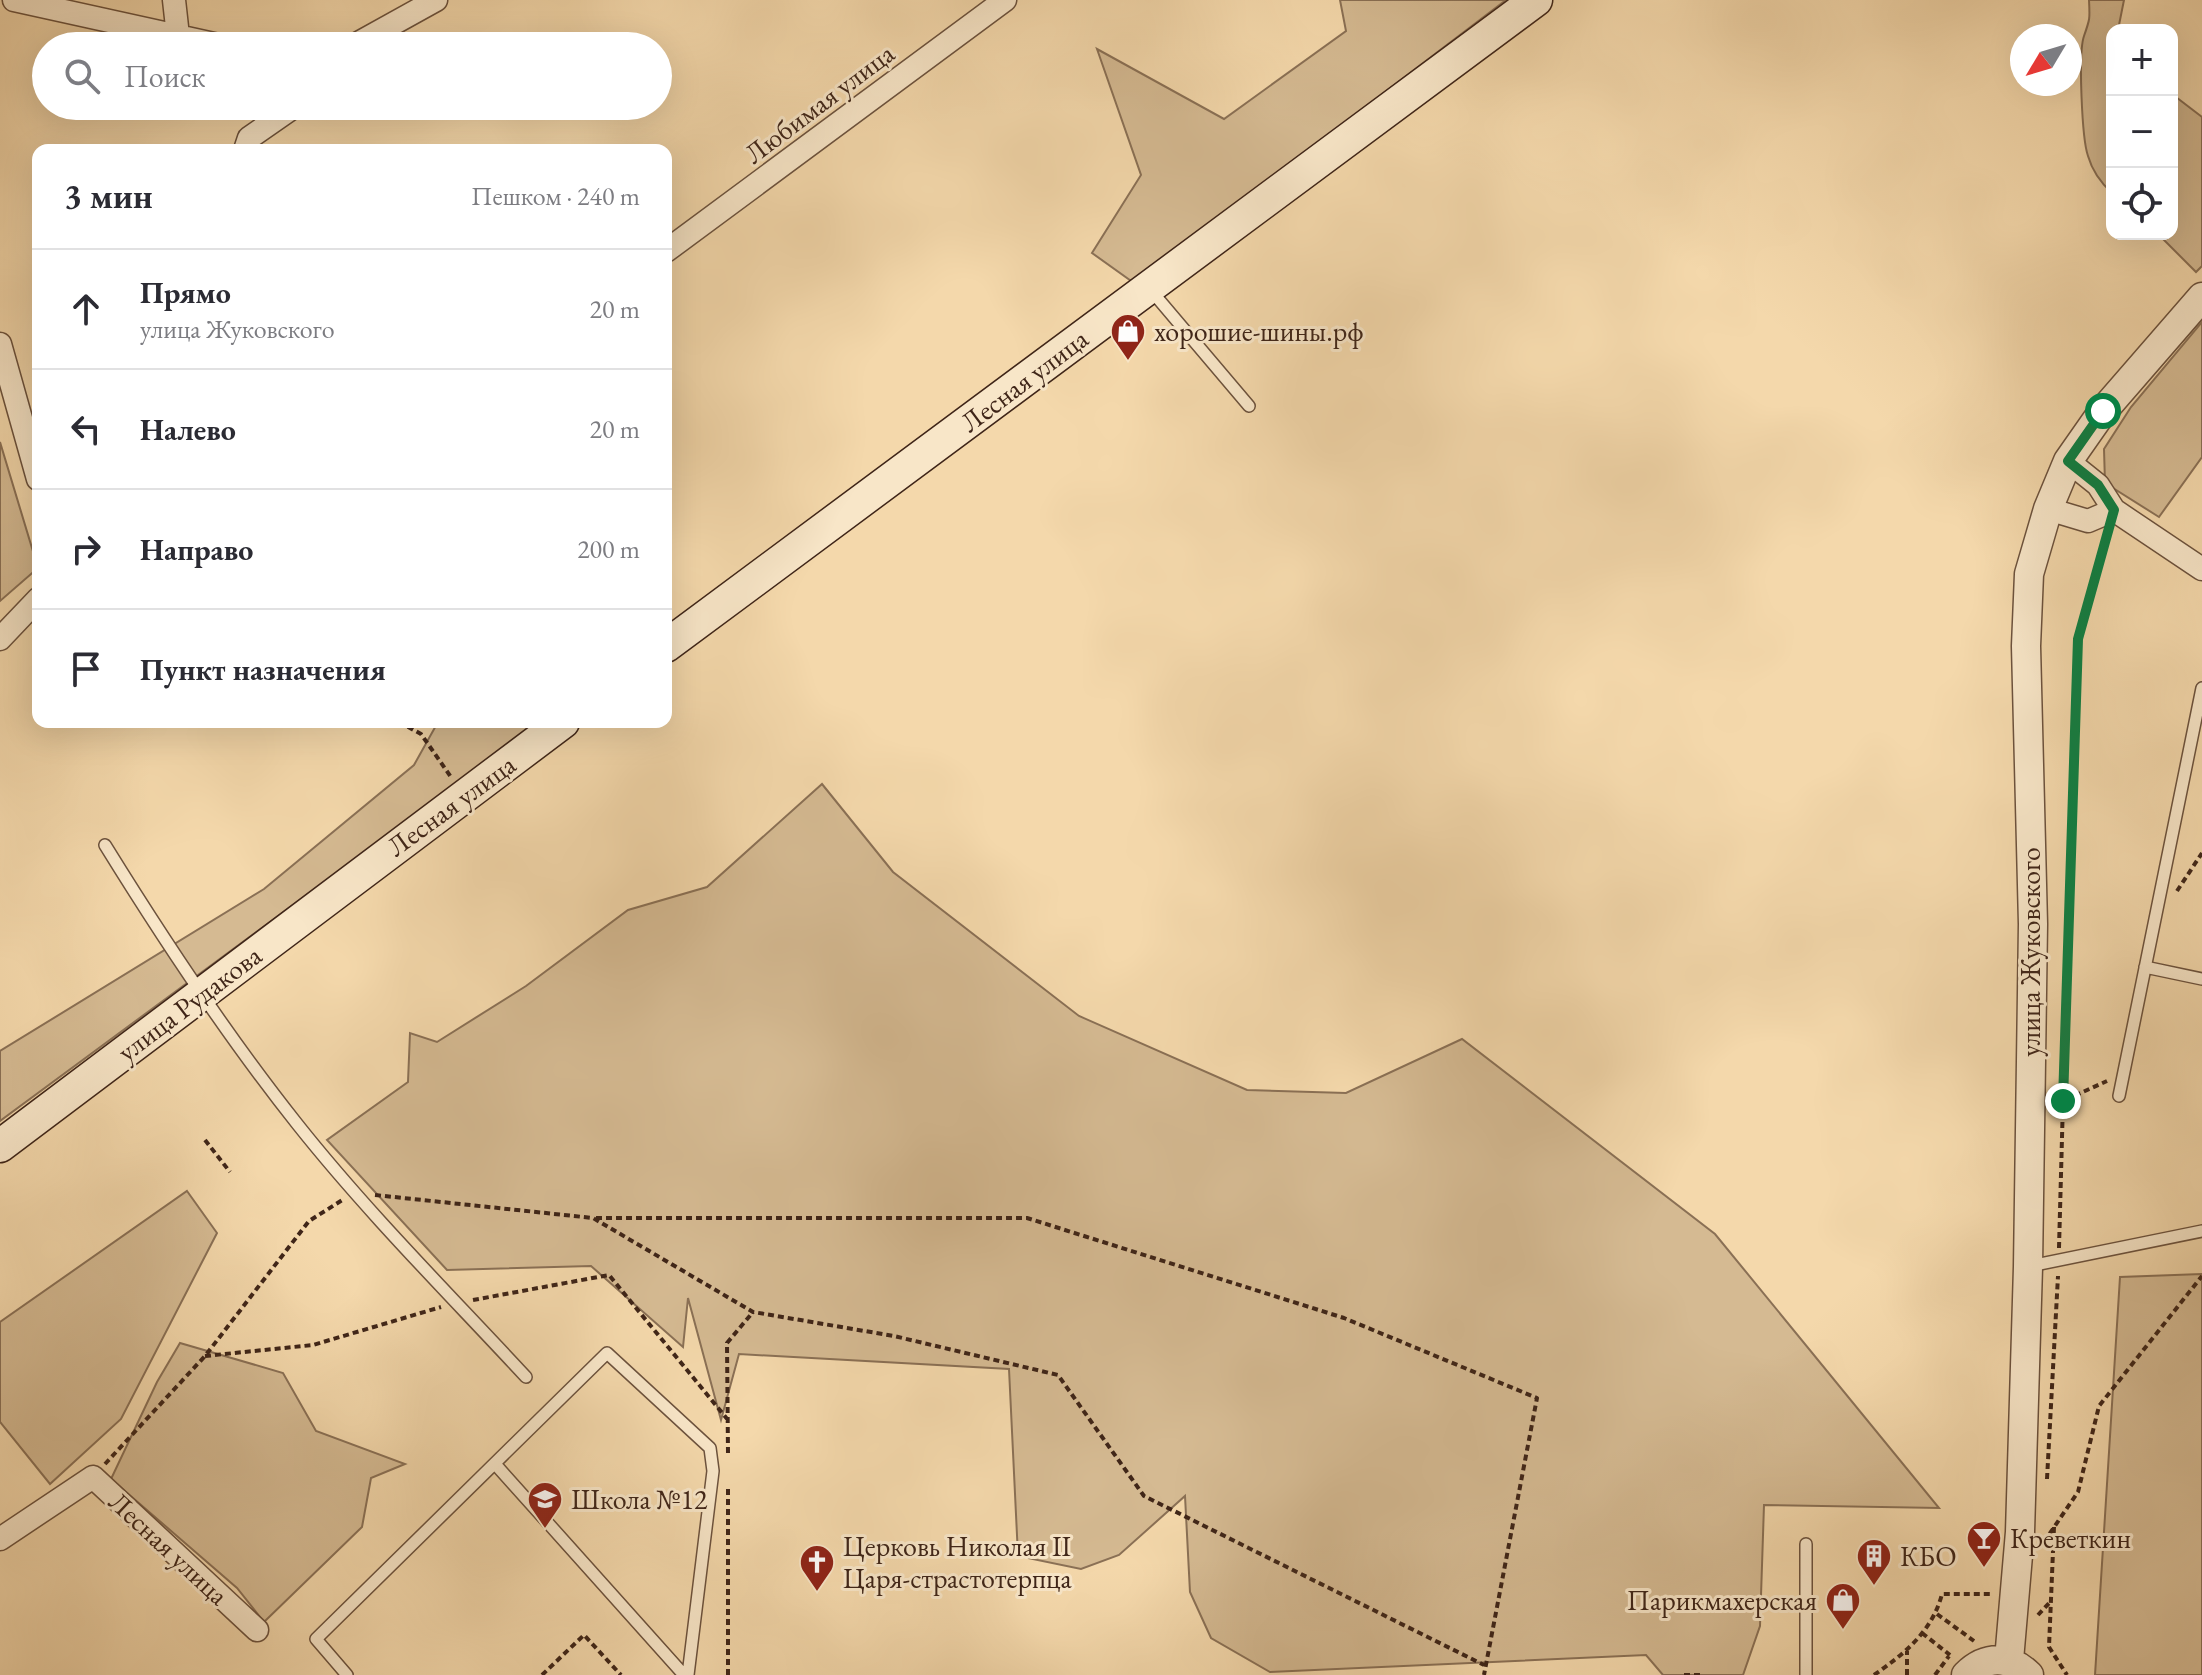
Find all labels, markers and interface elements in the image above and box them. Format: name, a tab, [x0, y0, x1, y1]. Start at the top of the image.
north arrow	[2010, 24, 2082, 96]
map controls	[2106, 24, 2178, 240]
button: +	[2106, 24, 2178, 96]
search box	[32, 32, 672, 120]
street label: Любимая улица	[737, 34, 902, 171]
icon: search	[60, 54, 104, 98]
text: Поиск	[124, 57, 206, 96]
button: −	[2106, 96, 2178, 168]
button: locate	[2106, 168, 2178, 240]
text: 3 мин	[64, 174, 153, 218]
text: Пешком · 240 m	[471, 179, 640, 213]
text: Прямо	[140, 273, 231, 312]
icon: ahead	[64, 287, 108, 331]
text: 20 m	[590, 292, 640, 326]
text: улица Жуковского	[140, 312, 335, 346]
shop icon: хорошие-шины.рф	[1109, 312, 1147, 362]
place label: хорошие-шины.рф	[1154, 313, 1364, 349]
street label: Лесная улица	[953, 320, 1096, 440]
route start	[2085, 393, 2121, 429]
icon: left	[64, 407, 108, 451]
text: Налево	[140, 410, 236, 449]
text: 20 m	[590, 412, 640, 446]
icon: right	[64, 527, 108, 571]
text: Направо	[140, 530, 253, 569]
text: 200 m	[577, 532, 640, 566]
icon: arrive	[64, 647, 108, 691]
text: Пункт назначения	[140, 650, 386, 689]
street label: Лесная улица	[379, 746, 523, 864]
street label: улица Жуковского	[2012, 847, 2048, 1057]
street label: улица Рудакова	[110, 936, 269, 1069]
route end	[2045, 1083, 2081, 1119]
school or university icon: Школа №12	[526, 1480, 564, 1530]
place label: Школа №12	[571, 1481, 708, 1517]
street label: Лесная улица	[102, 1483, 237, 1613]
bar icon: Креветкин	[1965, 1519, 2003, 1569]
place label: Креветкин	[2010, 1520, 2131, 1556]
place label: Церковь Николая II Царя-страстотерпца	[843, 1528, 1072, 1596]
building icon: КБО	[1855, 1537, 1893, 1587]
place label: КБО	[1900, 1538, 1957, 1574]
church icon: Церковь Николая II Царя-страстотерпца	[798, 1543, 836, 1593]
shop icon: Парикмахерская	[1824, 1581, 1862, 1631]
place label: Парикмахерская	[1627, 1582, 1817, 1618]

